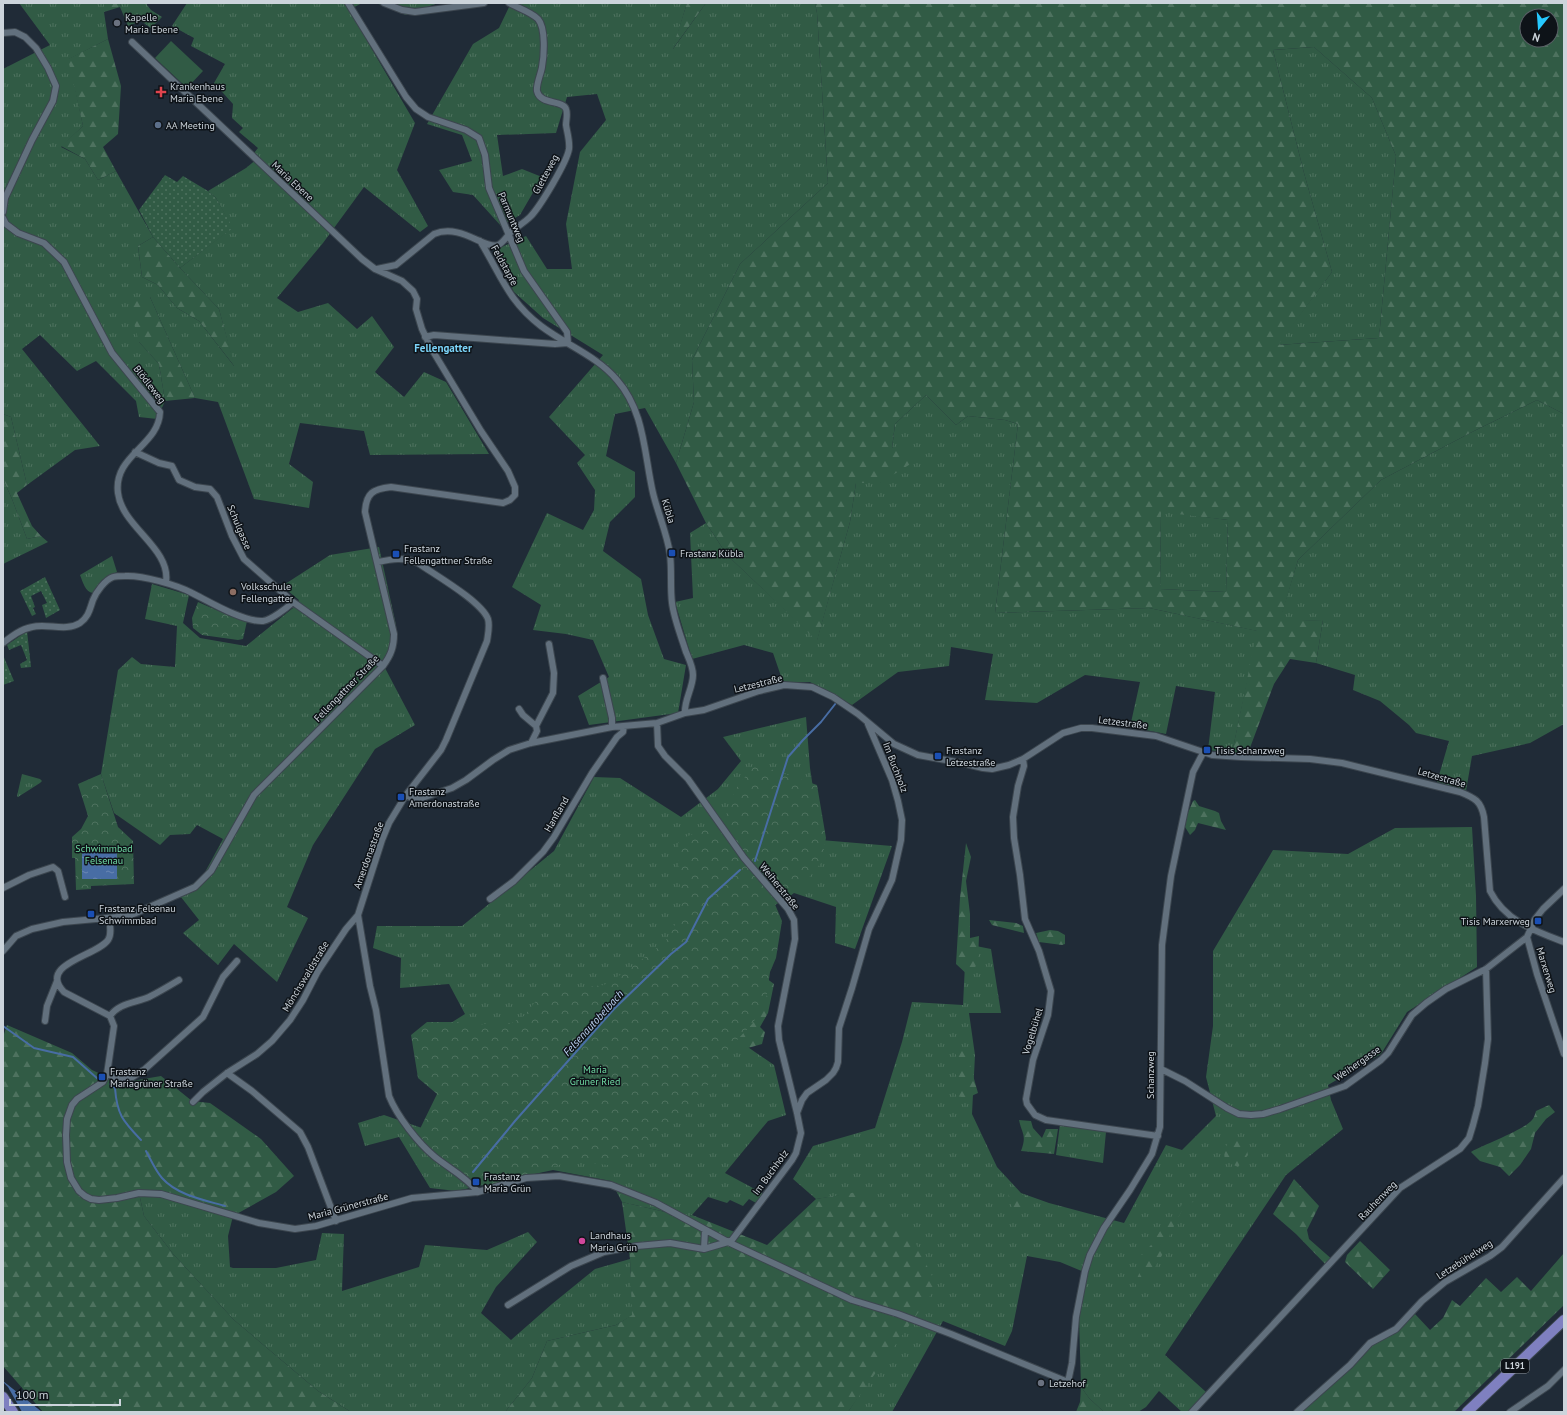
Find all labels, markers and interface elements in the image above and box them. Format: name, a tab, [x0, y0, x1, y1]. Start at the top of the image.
north arrow	[1519, 8, 1559, 48]
place label: Kapelle Maria Ebene	[125, 11, 178, 36]
marker: Kapelle Maria Ebene	[112, 18, 122, 28]
text: N	[1531, 30, 1542, 45]
place label: Krankenhaus Maria Ebene	[170, 80, 225, 105]
marker: Krankenhaus Maria Ebene	[155, 86, 167, 98]
place label: AA Meeting	[166, 119, 215, 132]
marker: AA Meeting	[153, 120, 163, 130]
street label: Gletteweg	[530, 152, 561, 196]
street label: Maria Ebene	[269, 159, 316, 204]
street label: Parmuntweg	[495, 190, 528, 244]
street label: Feldstapfe	[488, 243, 521, 288]
district label: Fellengatter	[414, 341, 472, 355]
street label: Blödleweg	[131, 363, 169, 406]
street label: Kübla	[659, 497, 678, 525]
street label: Schulgasse	[224, 503, 255, 552]
place label: Frastanz Fellengattner Straße	[404, 542, 492, 567]
place label: Frastanz Kübla	[680, 547, 743, 560]
marker: Frastanz Kübla	[667, 548, 677, 558]
marker: Frastanz Fellengattner Straße	[391, 549, 401, 559]
place label: Volksschule Fellengatter	[240, 580, 294, 605]
marker: Volksschule Fellengatter	[228, 587, 238, 597]
street label: Fellengattner Straße	[311, 652, 382, 725]
street label: Letzestraße	[733, 671, 784, 696]
street label: Letzestraße	[1098, 713, 1148, 732]
street label: Im Buchholz	[880, 740, 911, 794]
place label: Frastanz Letzestraße	[946, 744, 995, 769]
place label: Tisis Schanzweg	[1215, 744, 1285, 757]
marker: Tisis Schanzweg	[1202, 745, 1212, 755]
marker: Frastanz Letzestraße	[933, 751, 943, 761]
street label: Letzestraße	[1416, 764, 1467, 791]
place label: Frastanz Amerdonastraße	[409, 785, 480, 810]
marker: Frastanz Amerdonastraße	[396, 792, 406, 802]
street label: Hanfland	[541, 794, 572, 834]
street label: Amerdonastraße	[350, 820, 387, 891]
park label: Schwimmbad Felsenau	[75, 842, 133, 867]
street label: Weiherstraße	[757, 860, 802, 912]
place label: Frastanz Felsenau Schwimmbad	[99, 902, 176, 927]
marker: Frastanz Felsenau Schwimmbad	[86, 909, 96, 919]
place label: Tisis Marxerweg	[1461, 915, 1530, 928]
marker: Tisis Marxerweg	[1533, 916, 1543, 926]
street label: Mönchswaldstraße	[279, 938, 332, 1014]
street label: Marxerweg	[1533, 946, 1560, 995]
water label: Felsenautobelbach	[560, 987, 626, 1059]
street label: Vogelbühel	[1019, 1006, 1046, 1057]
street label: Weihergasse	[1332, 1043, 1383, 1084]
street label: Schanzweg	[1144, 1051, 1157, 1099]
park label: Maria Grüner Ried	[570, 1063, 620, 1088]
place label: Frastanz Mariagrüner Straße	[110, 1065, 193, 1090]
marker: Frastanz Mariagrüner Straße	[97, 1072, 107, 1082]
street label: Im Buchholz	[750, 1147, 791, 1198]
place label: Frastanz Maria Grün	[484, 1170, 531, 1195]
marker: Frastanz Maria Grün	[471, 1177, 481, 1187]
street label: Rauhenweg	[1355, 1178, 1399, 1223]
street label: Maria Grünerstraße	[307, 1190, 390, 1223]
place label: Landhaus Maria Grün	[590, 1229, 637, 1254]
marker: Landhaus Maria Grün	[577, 1236, 587, 1246]
street label: Letzebühelweg	[1434, 1236, 1495, 1282]
road number: L191	[1501, 1359, 1529, 1373]
place label: Letzehof	[1049, 1377, 1086, 1390]
marker: Letzehof	[1036, 1378, 1046, 1388]
scale bar	[10, 1381, 120, 1407]
text: 100 m	[16, 1387, 49, 1402]

